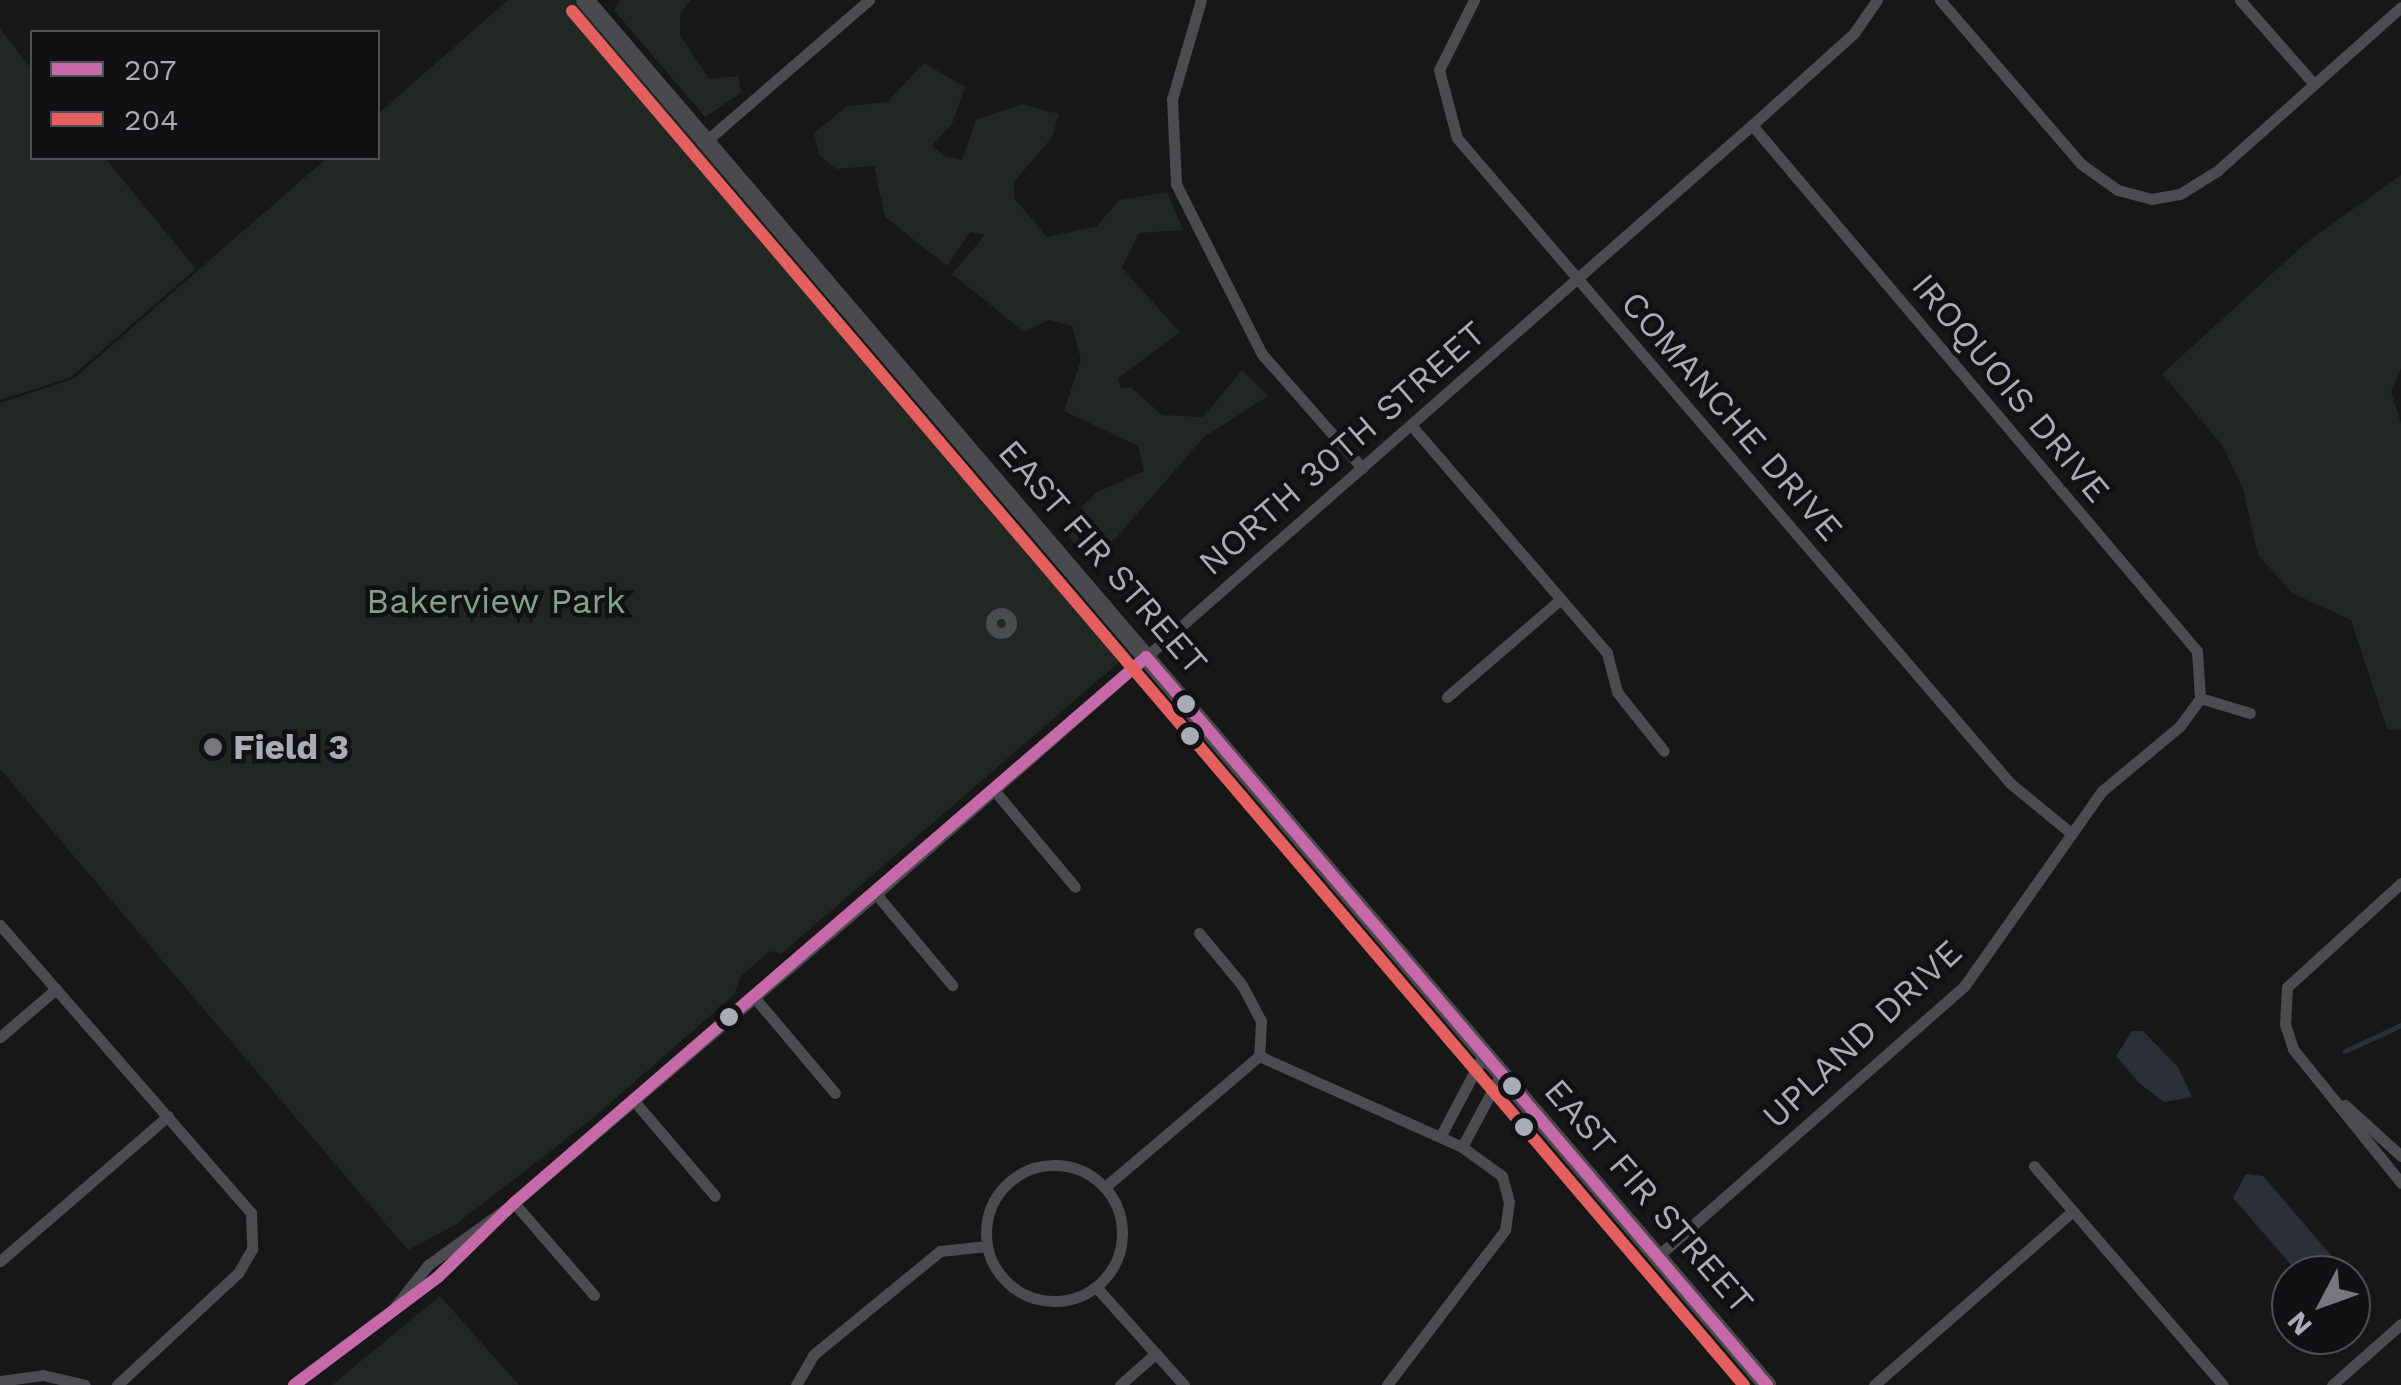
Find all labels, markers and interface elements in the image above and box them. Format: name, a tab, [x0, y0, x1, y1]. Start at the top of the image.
legend	[30, 30, 380, 160]
text: 207	[124, 52, 176, 87]
text: 204	[124, 102, 178, 137]
street label: IROQUOIS DRIVE	[1903, 265, 2119, 511]
street label: COMANCHE DRIVE	[1612, 283, 1852, 549]
street label: NORTH 30TH STREET	[1190, 312, 1494, 584]
street label: EAST FIR STREET	[989, 431, 1217, 683]
park label: Bakerview Park	[366, 580, 626, 622]
unlabelled marker	[1176, 694, 1196, 714]
place label: Field 3	[233, 726, 349, 768]
unlabelled marker	[1180, 726, 1200, 746]
marker: Field 3	[202, 736, 224, 758]
street label: UPLAND DRIVE	[1754, 931, 1970, 1137]
unlabelled marker	[719, 1007, 739, 1027]
street label: EAST FIR STREET	[1535, 1070, 1763, 1322]
unlabelled marker	[1502, 1076, 1522, 1096]
unlabelled marker	[1514, 1117, 1534, 1137]
north arrow	[2271, 1255, 2371, 1355]
text: N	[2280, 1305, 2319, 1342]

